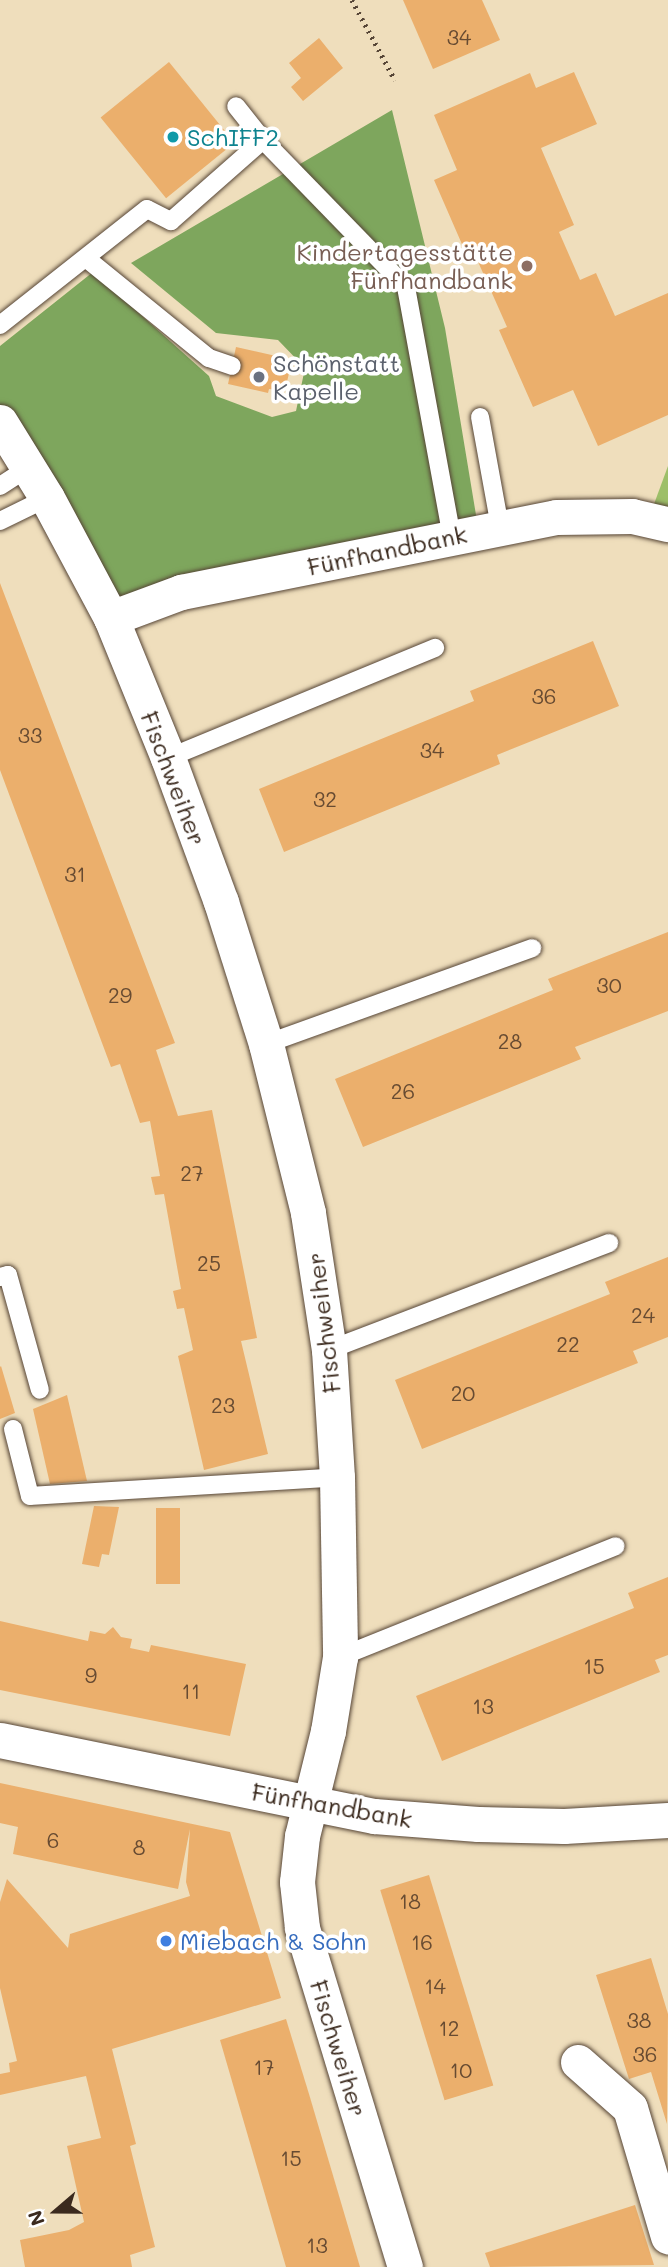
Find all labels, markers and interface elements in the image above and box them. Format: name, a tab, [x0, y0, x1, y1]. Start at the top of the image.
house number: 34	[447, 24, 471, 50]
place label: SchIFF2	[187, 123, 279, 151]
marker: SchIFF2	[165, 129, 181, 145]
place label: Kindertagesstätte Fünfhandbank	[297, 238, 513, 294]
marker: Kindertagesstätte Fünfhandbank	[519, 258, 535, 274]
place label: Schönstatt Kapelle	[273, 349, 400, 405]
marker: Schönstatt Kapelle	[251, 369, 267, 385]
street label: Fünfhandbank	[305, 519, 469, 581]
house number: 36	[532, 683, 556, 709]
street label: Fischweiher	[135, 707, 213, 849]
house number: 33	[18, 722, 42, 748]
house number: 34	[420, 737, 444, 763]
house number: 32	[313, 786, 337, 812]
house number: 31	[64, 861, 86, 887]
house number: 30	[596, 972, 622, 998]
house number: 29	[108, 982, 132, 1008]
house number: 28	[498, 1028, 522, 1054]
house number: 26	[391, 1078, 415, 1104]
house number: 27	[180, 1160, 204, 1186]
house number: 25	[197, 1250, 221, 1276]
street label: Fischweiher	[300, 1251, 346, 1395]
house number: 24	[631, 1302, 655, 1328]
house number: 22	[556, 1331, 580, 1357]
house number: 20	[451, 1380, 475, 1406]
house number: 23	[211, 1392, 235, 1418]
house number: 15	[583, 1653, 605, 1679]
house number: 9	[85, 1662, 97, 1688]
house number: 11	[182, 1678, 200, 1704]
house number: 13	[472, 1693, 494, 1719]
street label: Fünfhandbank	[250, 1777, 414, 1833]
house number: 6	[47, 1827, 59, 1853]
house number: 8	[133, 1834, 145, 1860]
house number: 18	[399, 1888, 421, 1914]
place label: Miebach & Sohn	[180, 1927, 366, 1955]
house number: 16	[411, 1929, 433, 1955]
marker: Miebach & Sohn	[158, 1933, 174, 1949]
house number: 14	[424, 1973, 446, 1999]
street label: Fischweiher	[305, 1976, 373, 2120]
house number: 38	[626, 2007, 652, 2033]
house number: 12	[438, 2015, 460, 2041]
house number: 36	[633, 2041, 657, 2067]
house number: 17	[253, 2054, 275, 2080]
house number: 10	[450, 2057, 472, 2083]
house number: 15	[280, 2145, 302, 2171]
north arrow	[21, 2176, 91, 2246]
text: N	[22, 2207, 50, 2229]
house number: 13	[306, 2232, 328, 2258]

